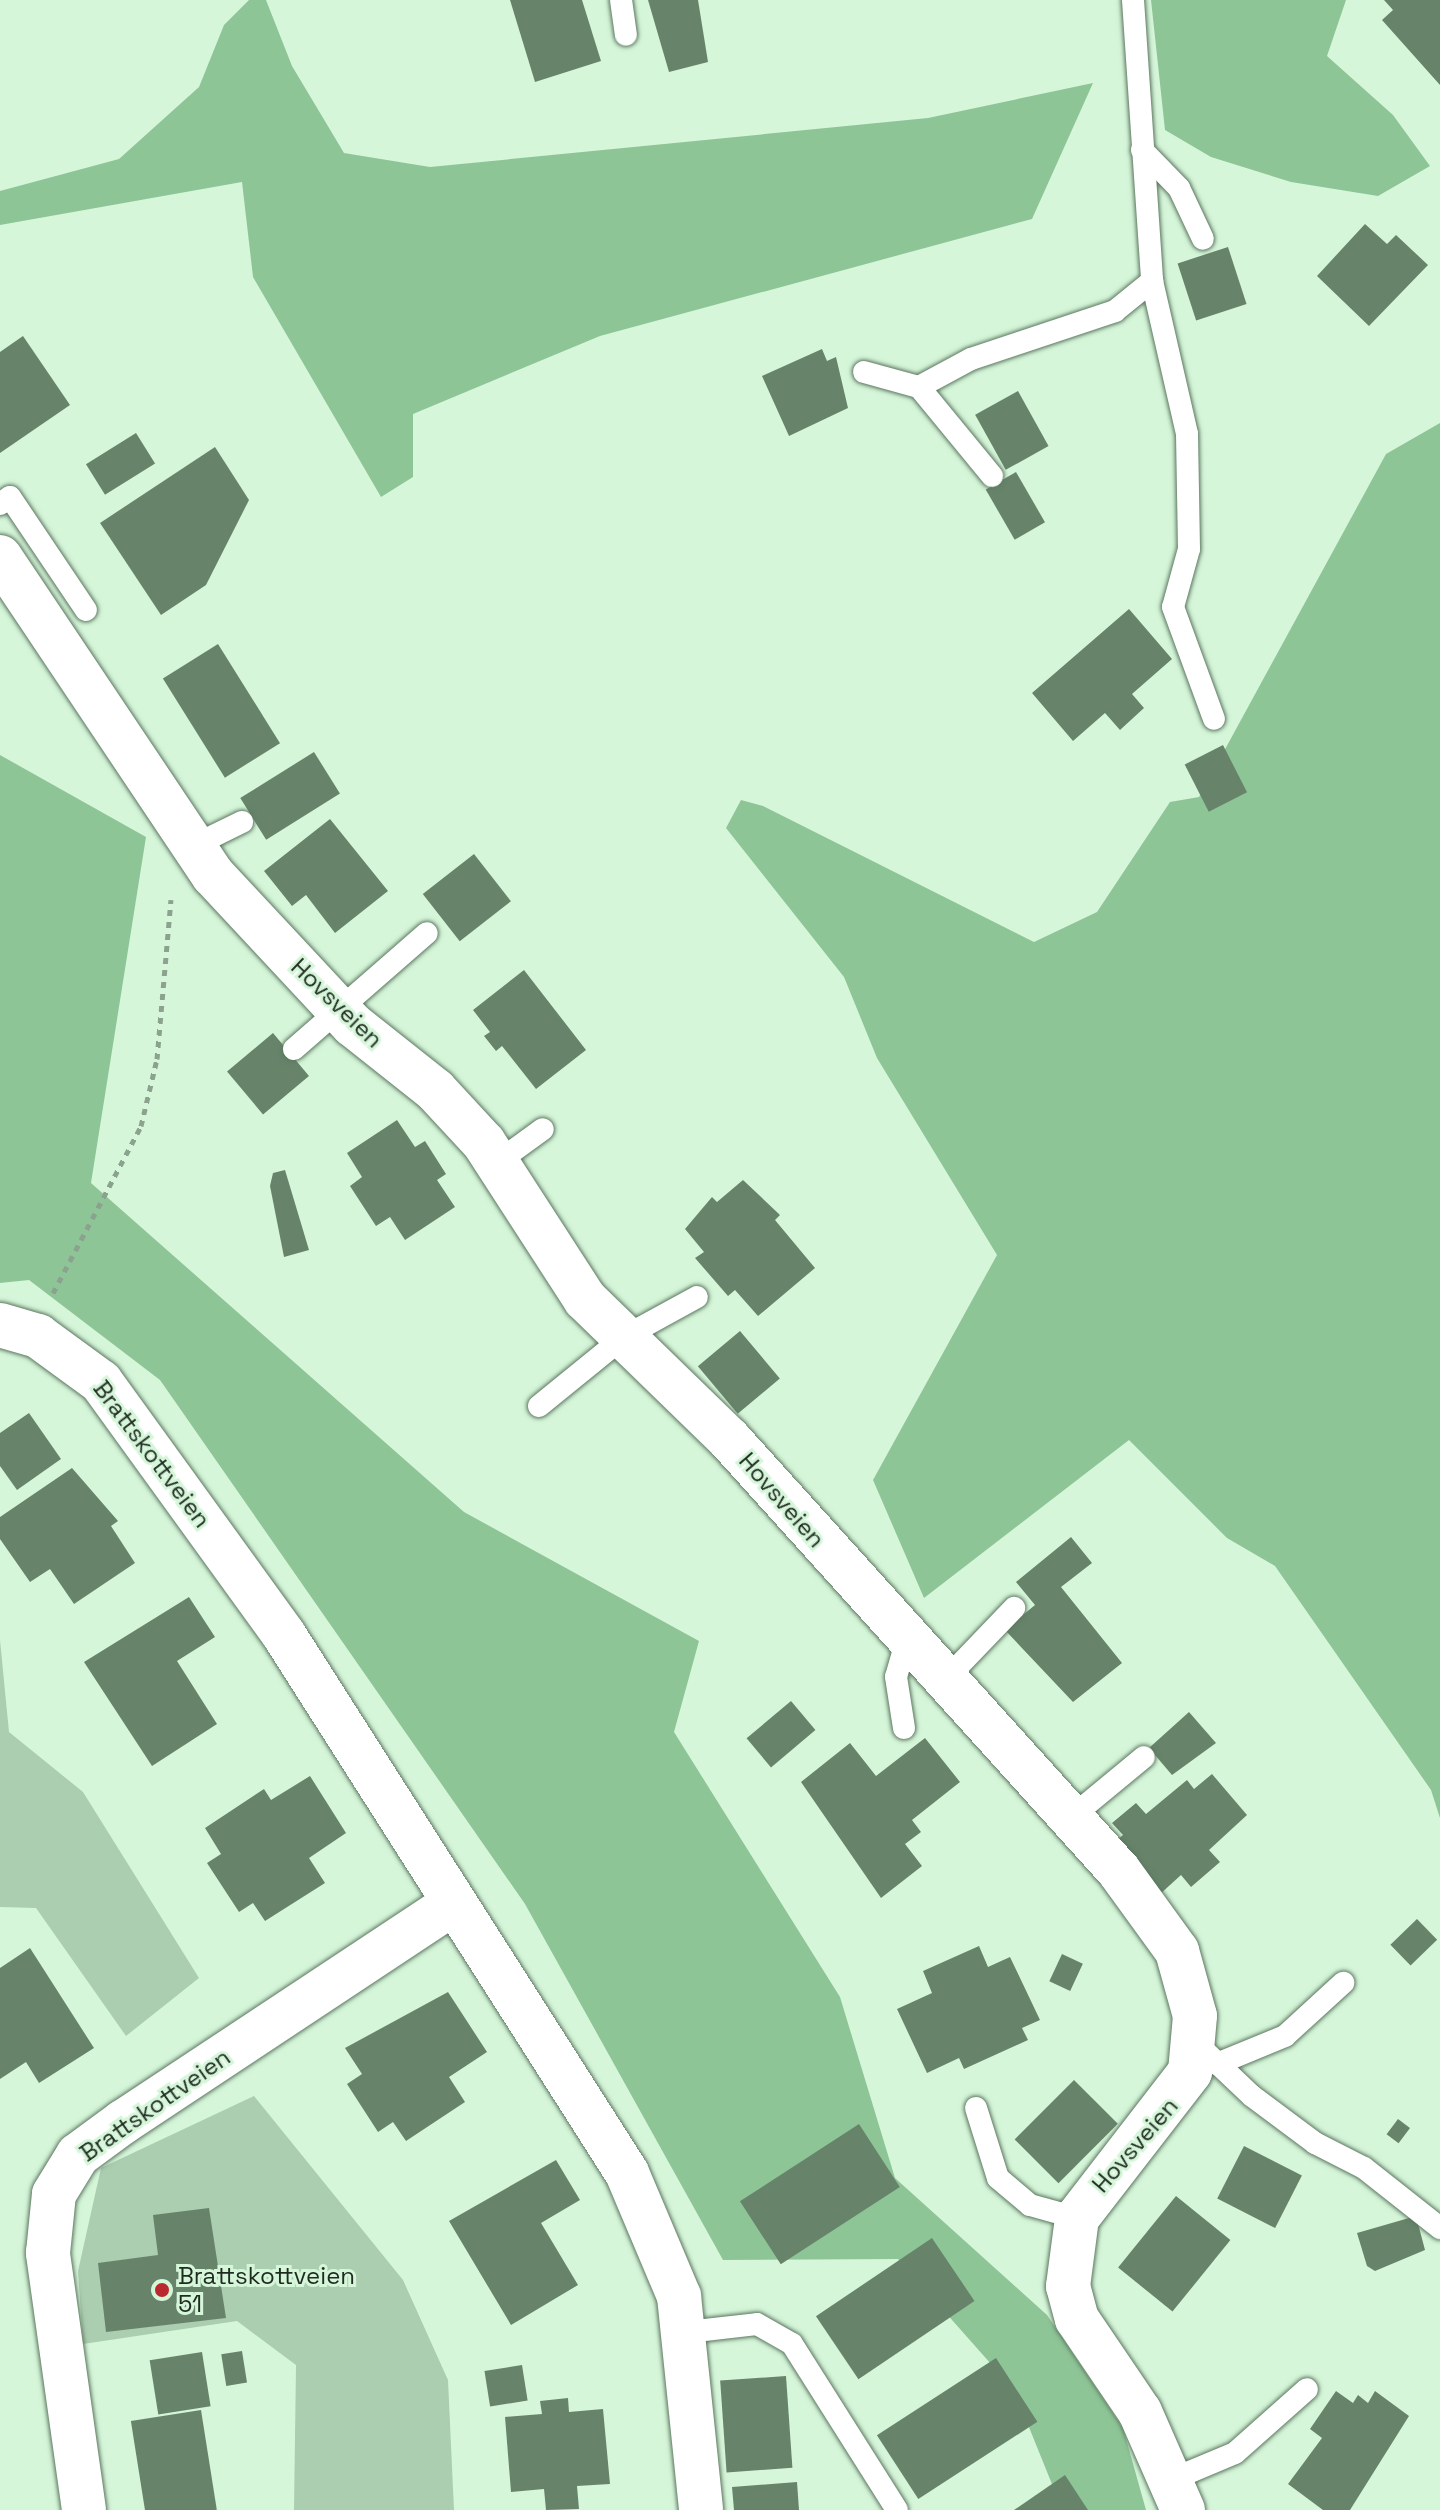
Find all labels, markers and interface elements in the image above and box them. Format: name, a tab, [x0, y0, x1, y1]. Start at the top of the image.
street label: Hovsveien	[285, 952, 389, 1054]
street label: Brattskottveien	[87, 1375, 217, 1533]
street label: Hovsveien	[733, 1447, 831, 1553]
street label: Brattskottveien	[74, 2042, 236, 2168]
street label: Hovsveien	[1086, 2092, 1184, 2198]
place label: Brattskottveien 51	[178, 2262, 355, 2318]
marker: Brattskottveien 51	[153, 2281, 171, 2299]

